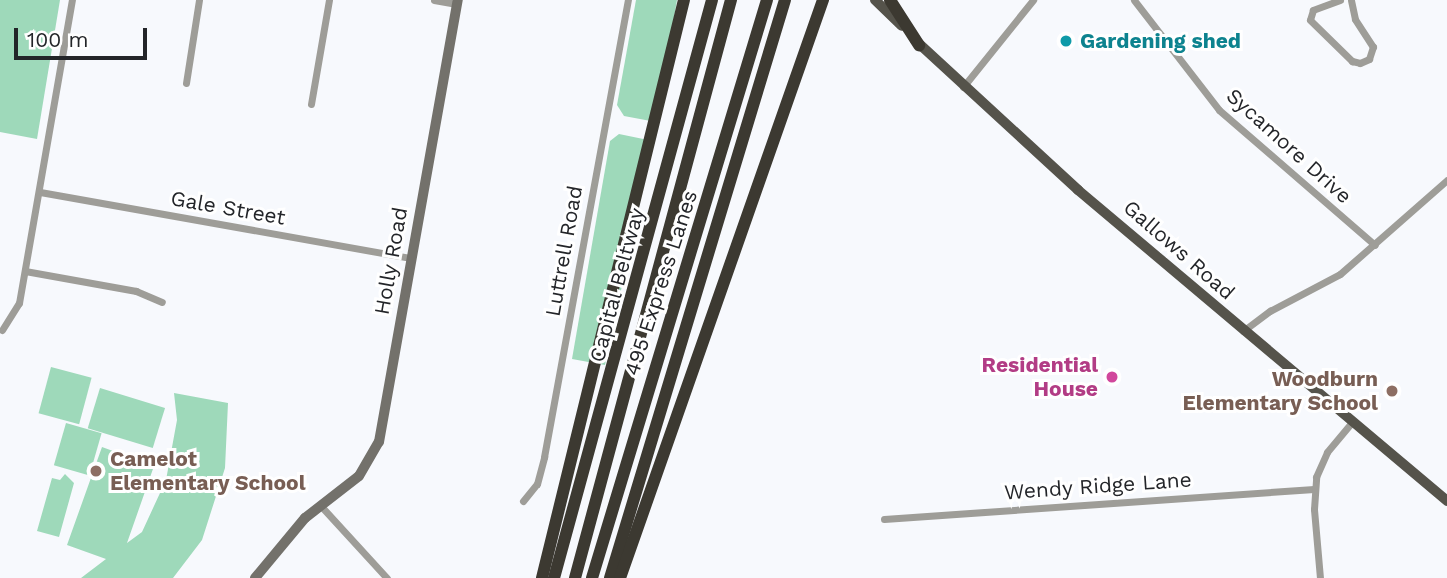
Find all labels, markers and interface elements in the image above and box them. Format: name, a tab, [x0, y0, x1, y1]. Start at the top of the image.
scale bar	[18, 14, 150, 58]
text: 100 m	[27, 27, 89, 52]
place label: Gardening shed	[1080, 28, 1241, 54]
marker: Gardening shed	[1058, 33, 1074, 49]
street label: Sycamore Drive	[1221, 83, 1357, 209]
street label: Luttrell Road	[540, 183, 588, 319]
street label: Gale Street	[169, 186, 287, 230]
street label: 495 Express Lanes	[619, 187, 703, 379]
street label: Gallows Road	[1118, 195, 1240, 305]
street label: Holly Road	[369, 205, 413, 317]
street label: Capital Beltway	[584, 205, 650, 365]
place label: Residential House	[982, 352, 1098, 402]
place label: Woodburn Elementary School	[1182, 366, 1378, 416]
marker: Residential House	[1104, 369, 1120, 385]
marker: Woodburn Elementary School	[1384, 383, 1400, 399]
place label: Camelot Elementary School	[110, 446, 306, 496]
marker: Camelot Elementary School	[88, 463, 104, 479]
street label: Wendy Ridge Lane	[1003, 467, 1193, 505]

